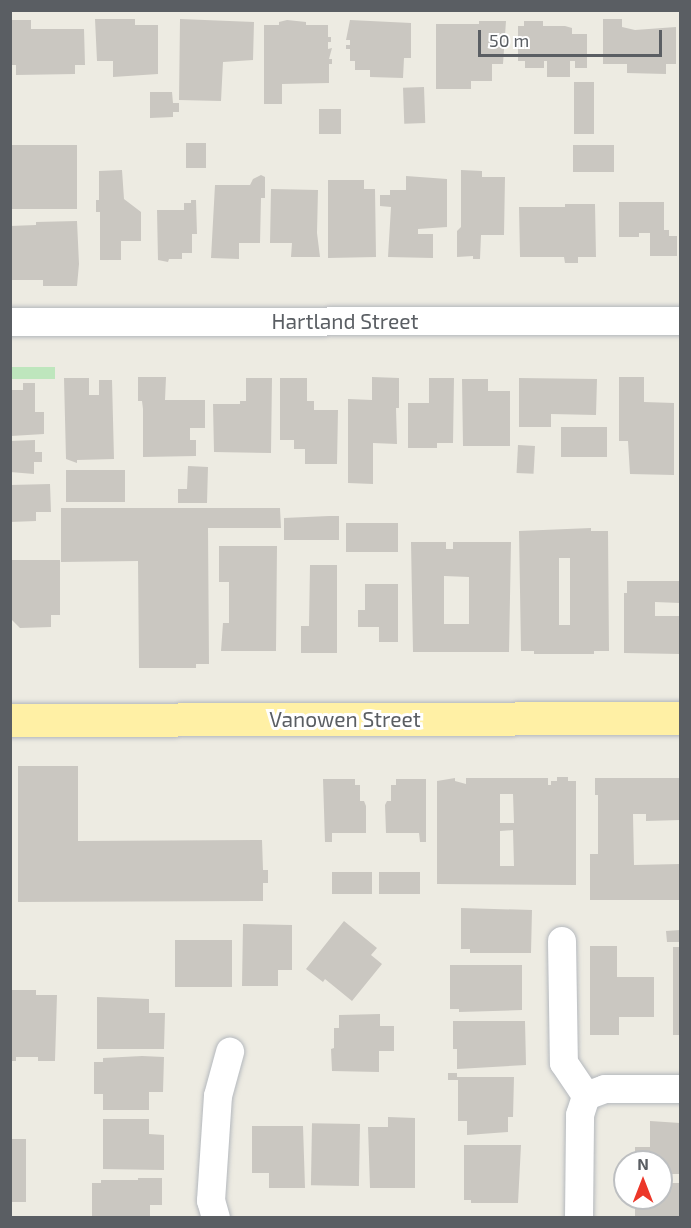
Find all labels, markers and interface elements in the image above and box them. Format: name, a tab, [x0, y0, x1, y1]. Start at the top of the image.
scale bar	[481, 18, 666, 56]
text: 50 m	[489, 29, 529, 51]
street label: Hartland Street	[271, 308, 419, 334]
street label: Vanowen Street	[269, 706, 421, 732]
north arrow	[613, 1150, 673, 1210]
text: N	[637, 1154, 649, 1173]

